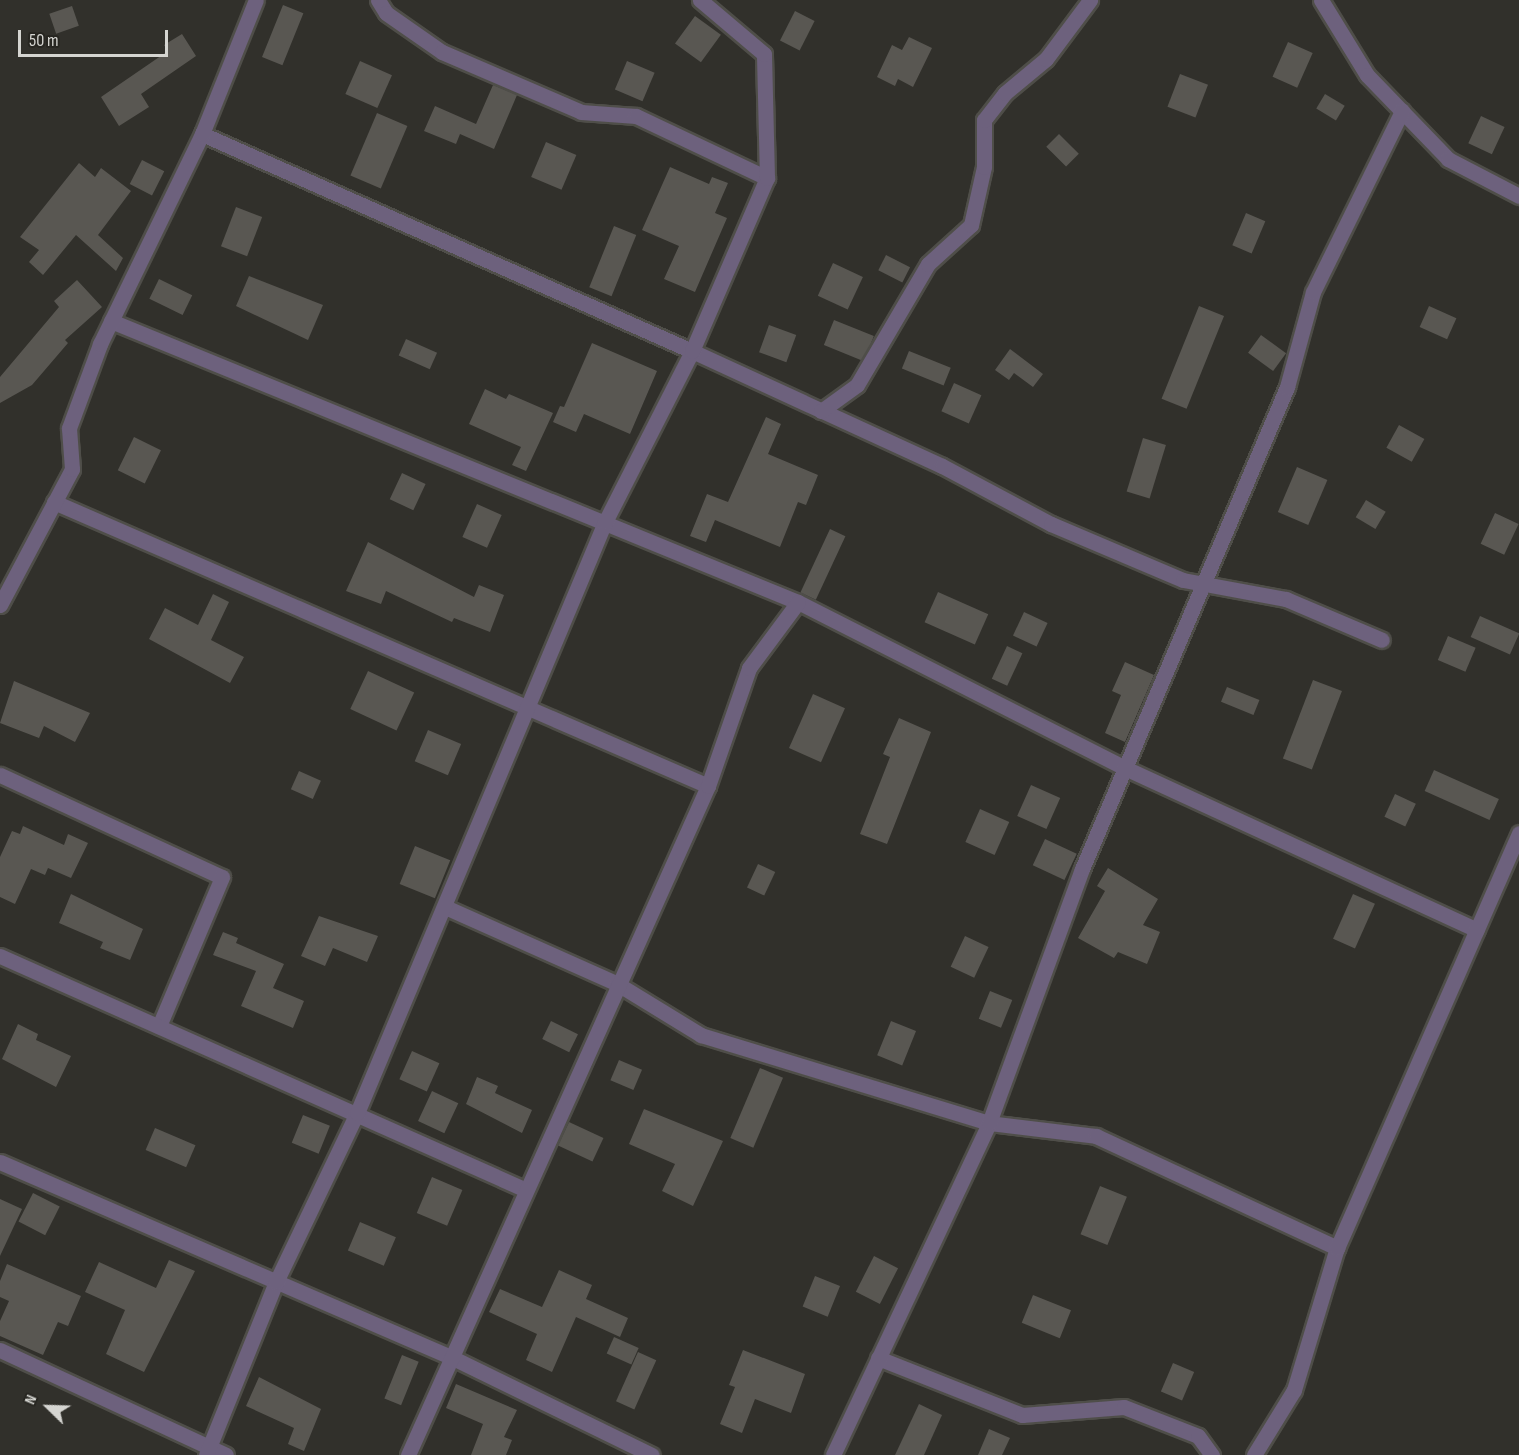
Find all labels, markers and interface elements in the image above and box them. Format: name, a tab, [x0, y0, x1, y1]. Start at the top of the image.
scale bar	[21, 18, 171, 56]
text: 50 m	[29, 30, 59, 51]
north arrow	[18, 1377, 78, 1437]
text: N	[21, 1392, 41, 1407]

